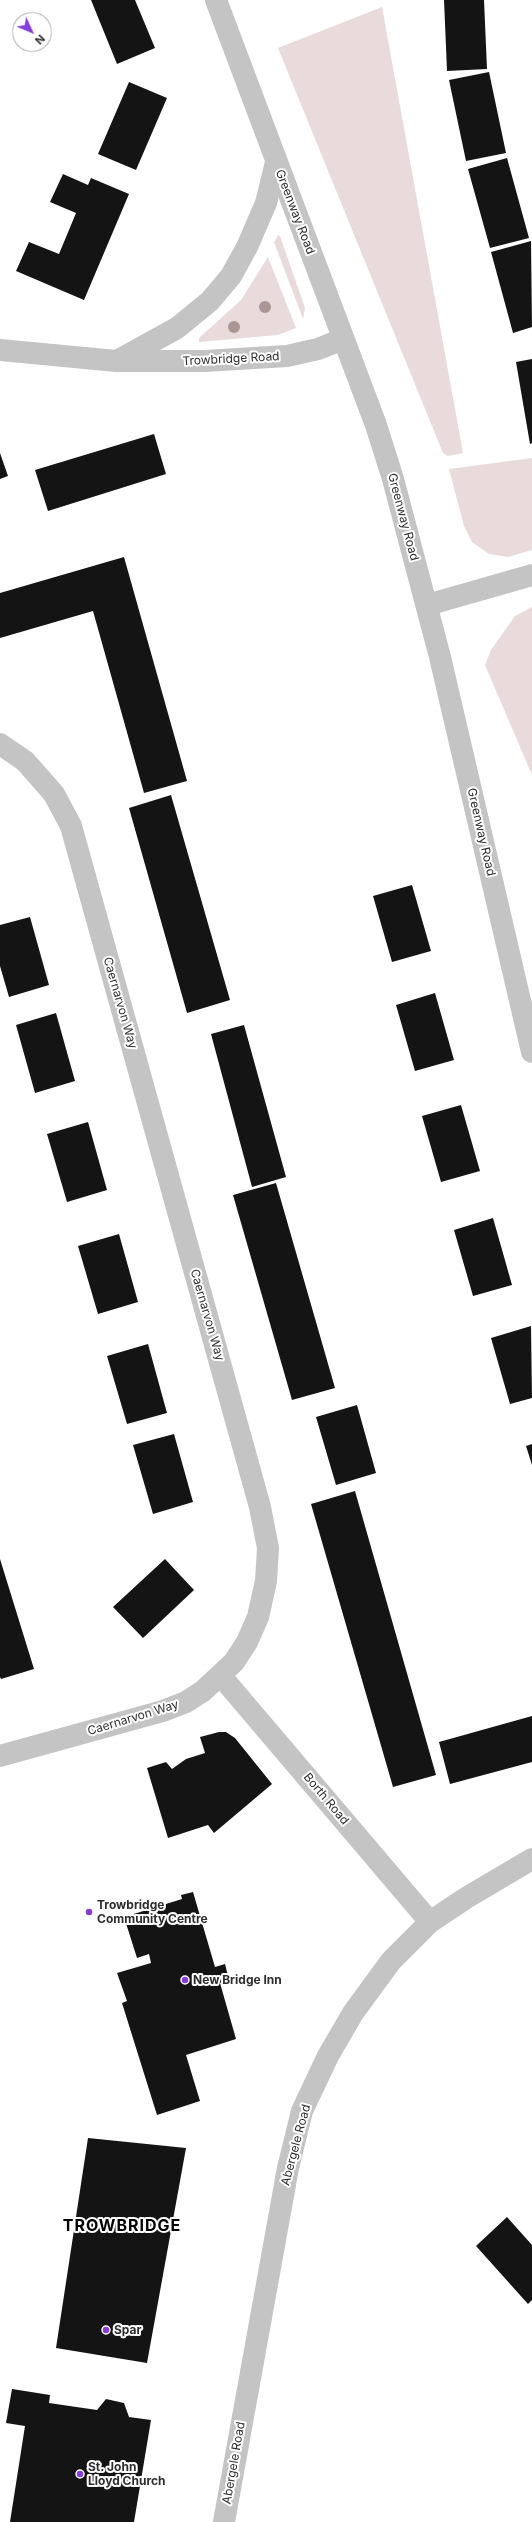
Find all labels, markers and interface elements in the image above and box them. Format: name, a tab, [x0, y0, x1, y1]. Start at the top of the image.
north arrow	[12, 12, 52, 52]
text: N	[32, 32, 48, 48]
street label: Greenway Road	[272, 168, 318, 256]
street label: Trowbridge Road	[182, 349, 280, 369]
street label: Greenway Road	[384, 472, 422, 562]
street label: Greenway Road	[464, 787, 498, 877]
street label: Caernarvon Way	[100, 956, 140, 1050]
street label: Caernarvon Way	[187, 1268, 227, 1362]
street label: Caernarvon Way	[86, 1697, 180, 1739]
street label: Borth Road	[300, 1770, 352, 1828]
place label: Trowbridge Community Centre	[97, 1898, 208, 1926]
marker: Trowbridge Community Centre	[84, 1907, 94, 1917]
place label: New Bridge Inn	[193, 1973, 282, 1987]
marker: New Bridge Inn	[180, 1975, 190, 1985]
street label: Abergele Road	[278, 2103, 314, 2187]
district label: TROWBRIDGE	[63, 2216, 181, 2236]
place label: Spar	[114, 2323, 141, 2337]
marker: Spar	[101, 2325, 111, 2335]
street label: Abergele Road	[220, 2421, 248, 2505]
place label: St. John Lloyd Church	[88, 2460, 166, 2488]
marker: St. John Lloyd Church	[75, 2469, 85, 2479]

